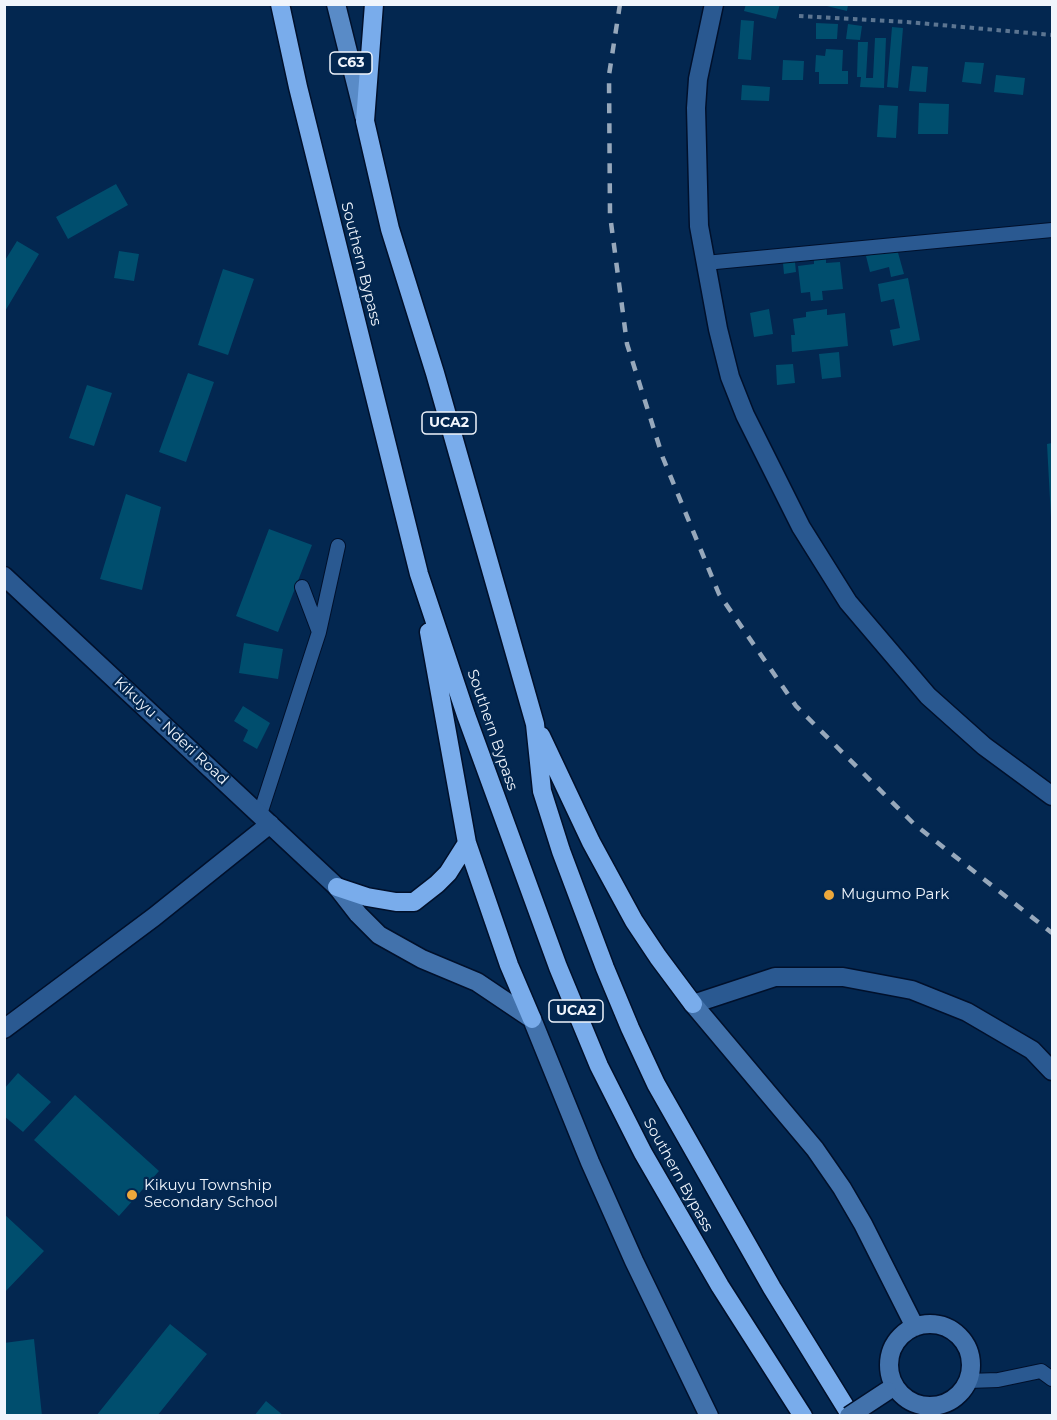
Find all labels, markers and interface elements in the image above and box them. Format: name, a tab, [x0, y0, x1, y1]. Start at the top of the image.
road number: C63	[330, 52, 372, 74]
street label: Southern Bypass	[337, 200, 385, 328]
road number: UCA2	[422, 412, 476, 434]
street label: Southern Bypass	[463, 667, 521, 793]
street label: Kikuyu - Nderi Road	[110, 673, 232, 789]
place label: Mugumo Park	[841, 886, 949, 904]
marker: Mugumo Park	[822, 888, 836, 902]
road number: UCA2	[549, 1000, 603, 1022]
street label: Southern Bypass	[639, 1115, 717, 1235]
place label: Kikuyu Township Secondary School	[144, 1177, 278, 1212]
marker: Kikuyu Township Secondary School	[125, 1188, 139, 1202]

